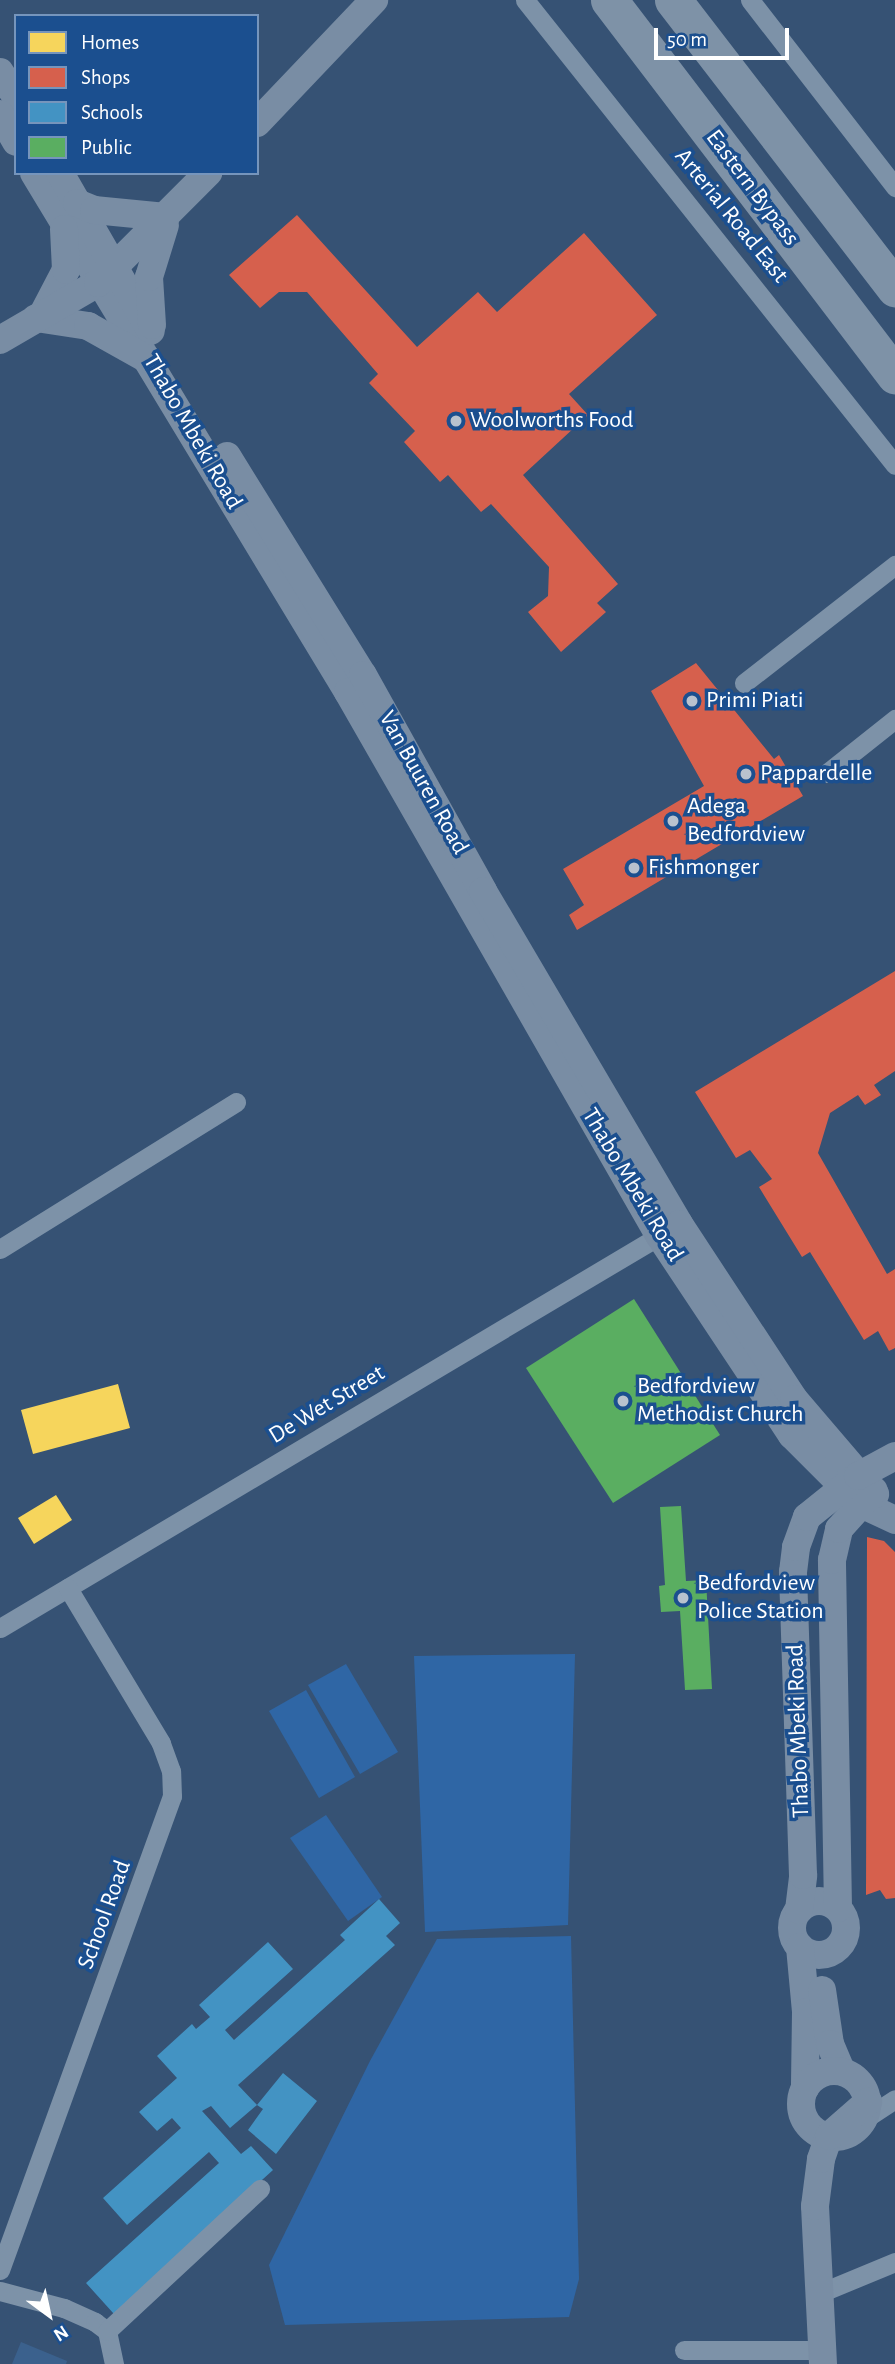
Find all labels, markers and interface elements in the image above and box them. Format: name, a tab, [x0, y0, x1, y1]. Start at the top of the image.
legend	[14, 14, 259, 175]
scale bar	[657, 14, 792, 58]
text: 50 m	[667, 29, 707, 50]
text: Homes	[81, 32, 139, 53]
text: Shops	[81, 67, 130, 88]
text: Schools	[81, 102, 143, 123]
street label: Eastern Bypass	[699, 124, 805, 252]
text: Public	[81, 137, 131, 158]
street label: Arterial Road East	[668, 143, 794, 289]
street label: Thabo Mbeki Road	[136, 349, 248, 515]
place label: Woolworths Food	[470, 407, 634, 435]
marker: Woolworths Food	[448, 413, 464, 429]
place label: Primi Piati	[706, 687, 804, 715]
marker: Primi Piati	[684, 693, 700, 709]
street label: Van Buuren Road	[372, 706, 474, 860]
place label: Pappardelle	[760, 760, 872, 788]
marker: Pappardelle	[738, 766, 754, 782]
place label: Adega Bedfordview	[687, 793, 805, 849]
marker: Adega Bedfordview	[665, 813, 681, 829]
place label: Fishmonger	[648, 854, 759, 882]
marker: Fishmonger	[626, 860, 642, 876]
street label: Thabo Mbeki Road	[575, 1103, 689, 1267]
street label: De Wet Street	[264, 1359, 390, 1451]
place label: Bedfordview Methodist Church	[637, 1373, 804, 1429]
marker: Bedfordview Methodist Church	[615, 1393, 631, 1409]
place label: Bedfordview Police Station	[697, 1570, 824, 1626]
marker: Bedfordview Police Station	[675, 1590, 691, 1606]
street label: Thabo Mbeki Road	[782, 1644, 816, 1818]
street label: School Road	[72, 1857, 138, 1973]
north arrow	[14, 2280, 84, 2350]
text: N	[50, 2321, 71, 2345]

